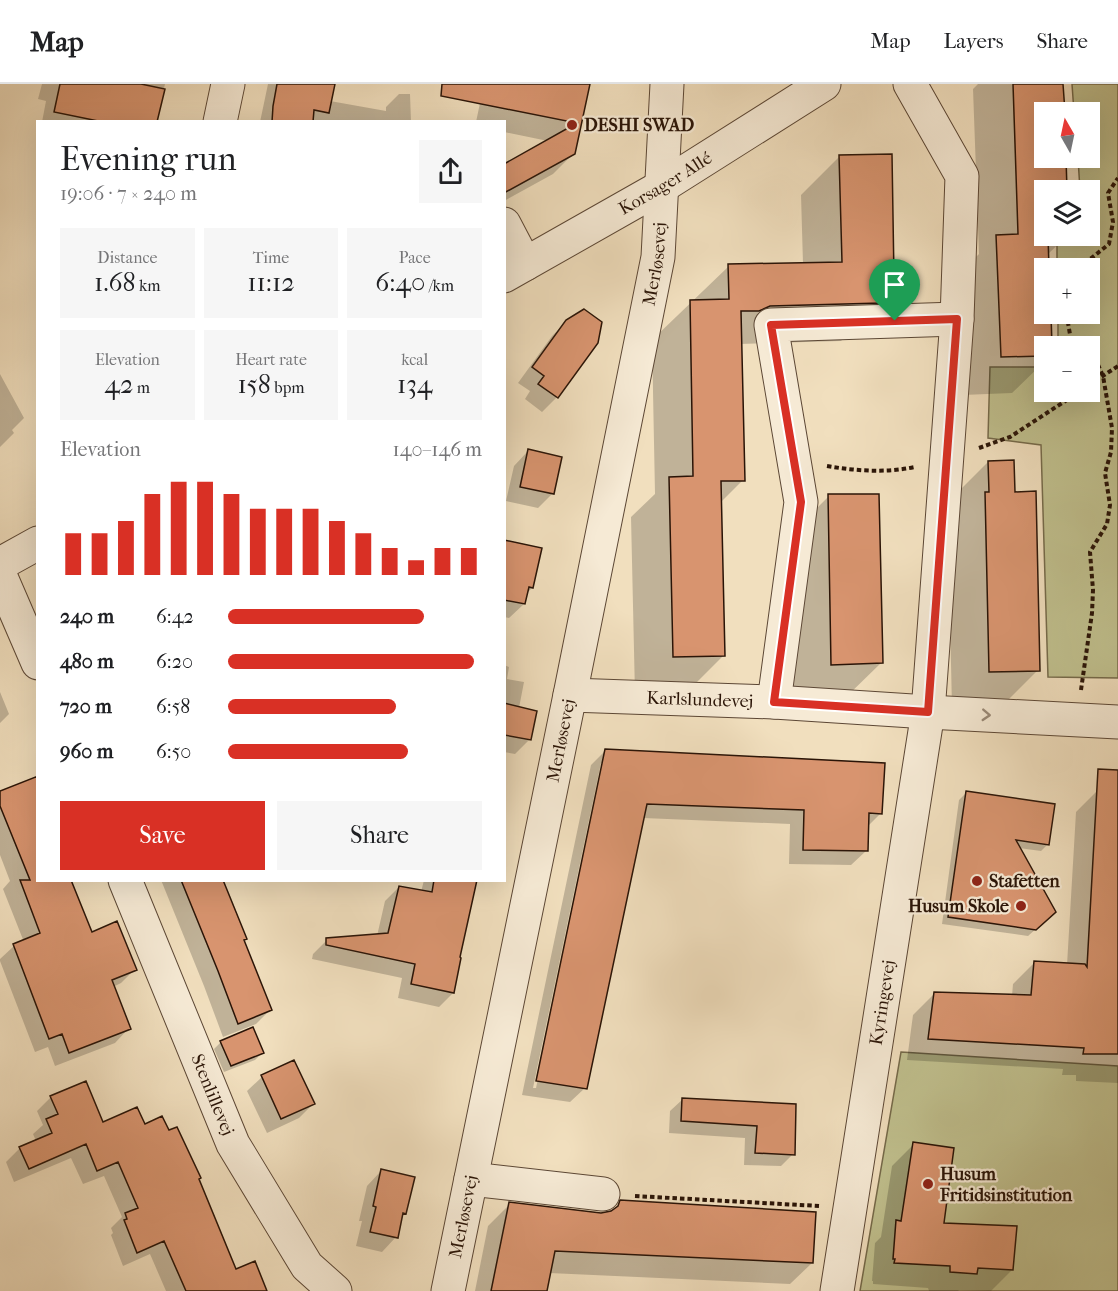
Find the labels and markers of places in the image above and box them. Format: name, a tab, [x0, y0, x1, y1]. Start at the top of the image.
place label: DESHI SWAD	[584, 115, 694, 136]
marker: DESHI SWAD	[565, 118, 579, 132]
pin	[869, 259, 920, 321]
place label: Stafetten	[989, 871, 1060, 892]
marker: Stafetten	[970, 874, 984, 888]
place label: Husum Skole	[908, 896, 1009, 917]
marker: Husum Skole	[1014, 899, 1028, 913]
place label: Husum Fritidsinstitution	[939, 1164, 1073, 1206]
marker: Husum Fritidsinstitution	[921, 1177, 935, 1191]

